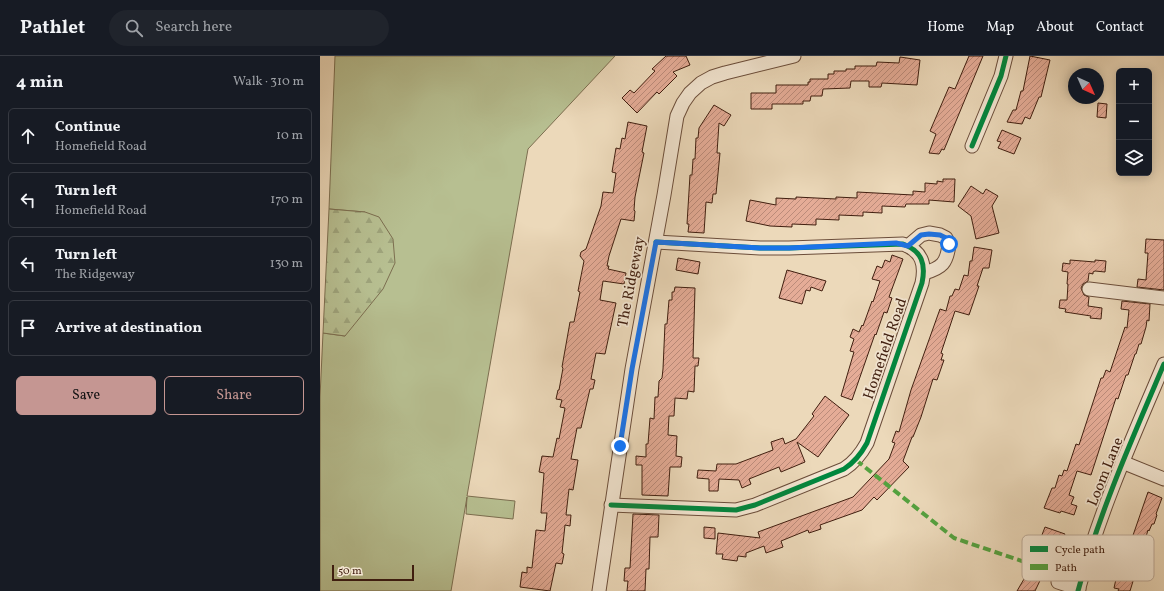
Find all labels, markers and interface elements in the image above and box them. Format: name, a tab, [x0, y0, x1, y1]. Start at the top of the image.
search box	[109, 10, 389, 46]
text: Pathlet	[20, 15, 85, 41]
icon: search	[123, 17, 145, 39]
text: Search here	[155, 17, 232, 38]
text: Home	[927, 18, 964, 37]
text: Map	[986, 18, 1014, 37]
text: About	[1036, 18, 1074, 37]
text: Contact	[1096, 18, 1144, 37]
north arrow	[1068, 68, 1104, 104]
map controls	[1116, 68, 1152, 176]
button: +	[1116, 68, 1152, 104]
text: 4 min	[16, 71, 63, 94]
text: Walk · 310 m	[233, 73, 304, 91]
button: −	[1116, 104, 1152, 140]
text: Continue	[55, 117, 120, 138]
icon: ahead	[17, 125, 39, 147]
text: 10 m	[276, 127, 303, 145]
text: Homefield Road	[55, 138, 147, 156]
button: layers	[1116, 140, 1152, 176]
text: Turn left	[55, 181, 117, 202]
icon: left	[17, 189, 39, 211]
text: 170 m	[270, 191, 303, 209]
text: Homefield Road	[55, 202, 147, 220]
street label: The Ridgeway	[613, 235, 651, 329]
route start	[940, 235, 958, 253]
text: Turn left	[55, 245, 117, 266]
icon: left	[17, 253, 39, 275]
text: 130 m	[270, 255, 303, 273]
text: The Ridgeway	[55, 266, 135, 284]
street label: Homefield Road	[859, 295, 913, 403]
icon: arrive	[17, 317, 39, 339]
text: Arrive at destination	[55, 318, 202, 339]
button: Save	[16, 376, 156, 415]
button: Share	[164, 376, 304, 415]
street label: Loom Lane	[1083, 434, 1129, 510]
route end	[611, 437, 629, 455]
legend	[1022, 535, 1154, 581]
text: Cycle path	[1055, 543, 1105, 558]
text: Path	[1055, 561, 1078, 576]
scale bar	[332, 563, 414, 582]
text: 50 m	[338, 564, 362, 579]

